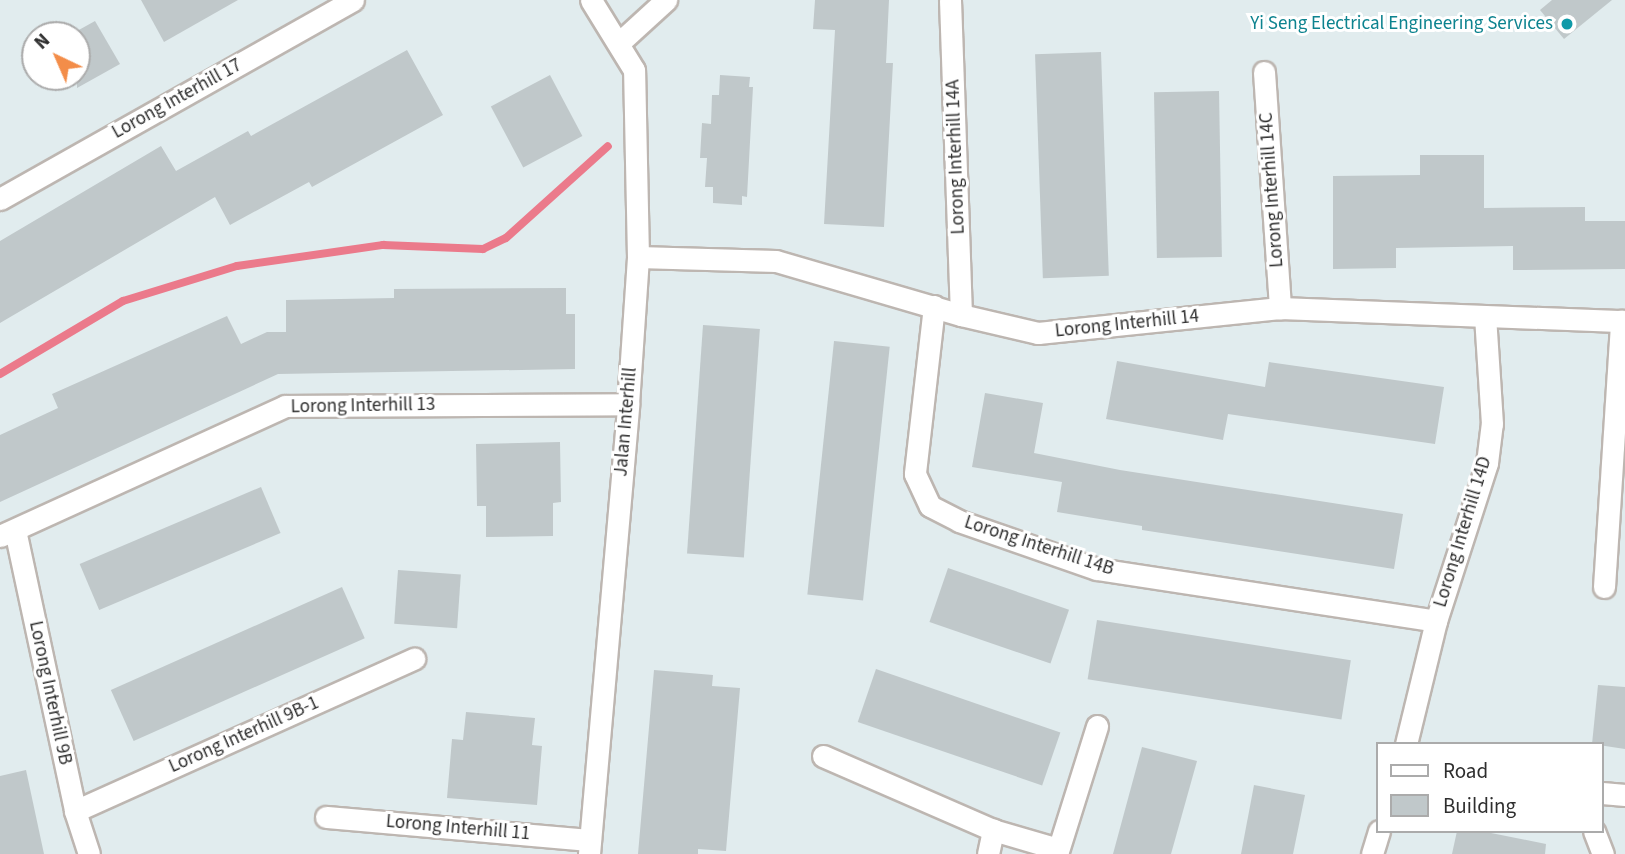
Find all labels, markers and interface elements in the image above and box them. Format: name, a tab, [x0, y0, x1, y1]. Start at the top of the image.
place label: Yi Seng Electrical Engineering Services	[1250, 13, 1553, 35]
marker: Yi Seng Electrical Engineering Services	[1559, 16, 1575, 32]
north arrow	[21, 21, 91, 91]
text: N	[29, 28, 56, 56]
street label: Lorong Interhill 17	[108, 54, 246, 144]
street label: Lorong Interhill 14A	[942, 79, 970, 235]
street label: Lorong Interhill 14C	[1255, 112, 1289, 268]
street label: Lorong Interhill 14	[1054, 305, 1200, 343]
street label: Jalan Interhill	[610, 366, 642, 478]
street label: Lorong Interhill 13	[290, 393, 436, 419]
street label: Lorong Interhill 14D	[1429, 454, 1497, 610]
street label: Lorong Interhill 14B	[961, 511, 1117, 581]
street label: Lorong Interhill 9B	[24, 619, 76, 767]
street label: Lorong Interhill 9B-1	[165, 692, 323, 778]
legend	[1376, 742, 1604, 833]
text: Road	[1443, 756, 1488, 786]
text: Building	[1443, 791, 1516, 821]
street label: Lorong Interhill 11	[385, 810, 531, 846]

